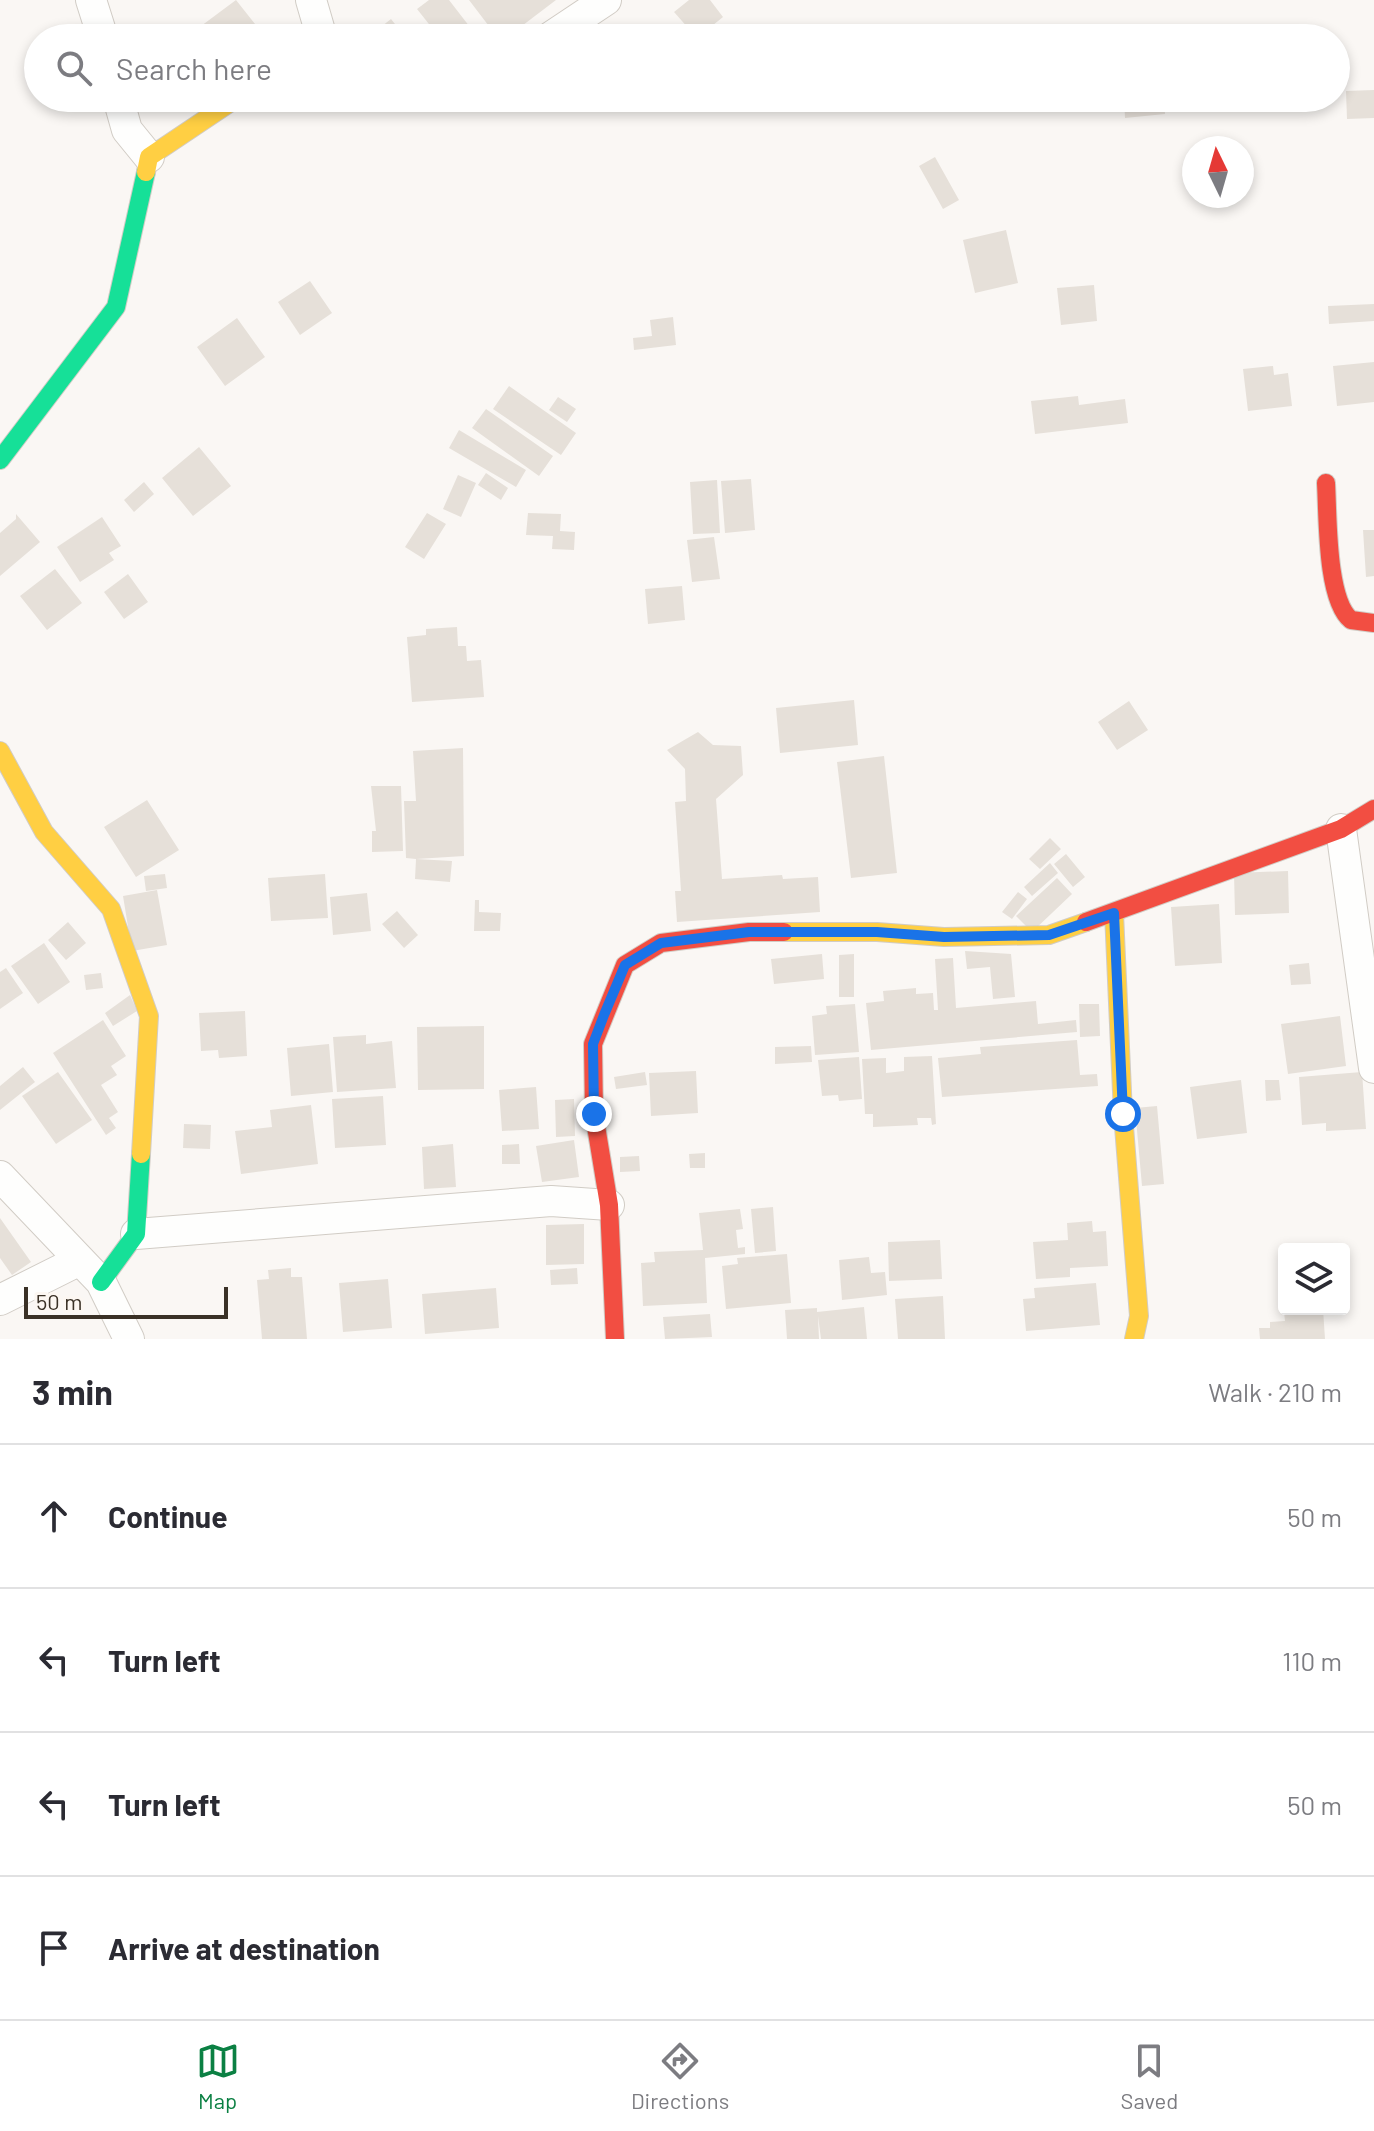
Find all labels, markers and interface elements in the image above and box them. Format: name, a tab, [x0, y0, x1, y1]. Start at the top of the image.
search box	[24, 24, 1350, 112]
icon: search	[52, 46, 96, 90]
text: Search here	[116, 50, 272, 86]
north arrow	[1182, 136, 1254, 208]
route end	[576, 1096, 612, 1132]
route start	[1105, 1096, 1141, 1132]
map controls	[1278, 1243, 1350, 1315]
button: layers	[1278, 1243, 1350, 1315]
scale bar	[24, 1283, 228, 1319]
text: 50 m	[36, 1288, 82, 1314]
text: 3 min	[32, 1371, 113, 1412]
text: Walk · 210 m	[1208, 1376, 1342, 1407]
icon: ahead	[32, 1494, 76, 1538]
text: Continue	[108, 1498, 228, 1534]
text: 50 m	[1287, 1501, 1342, 1532]
icon: left	[32, 1638, 76, 1682]
text: Turn left	[108, 1642, 221, 1678]
text: 110 m	[1282, 1645, 1342, 1676]
icon: left	[32, 1782, 76, 1826]
text: Turn left	[108, 1786, 221, 1822]
text: 50 m	[1287, 1789, 1342, 1820]
icon: arrive	[32, 1926, 76, 1970]
text: Arrive at destination	[108, 1930, 380, 1966]
tab: Map	[196, 2039, 240, 2113]
tab: Directions	[631, 2039, 729, 2113]
tab: Saved	[1121, 2039, 1178, 2113]

